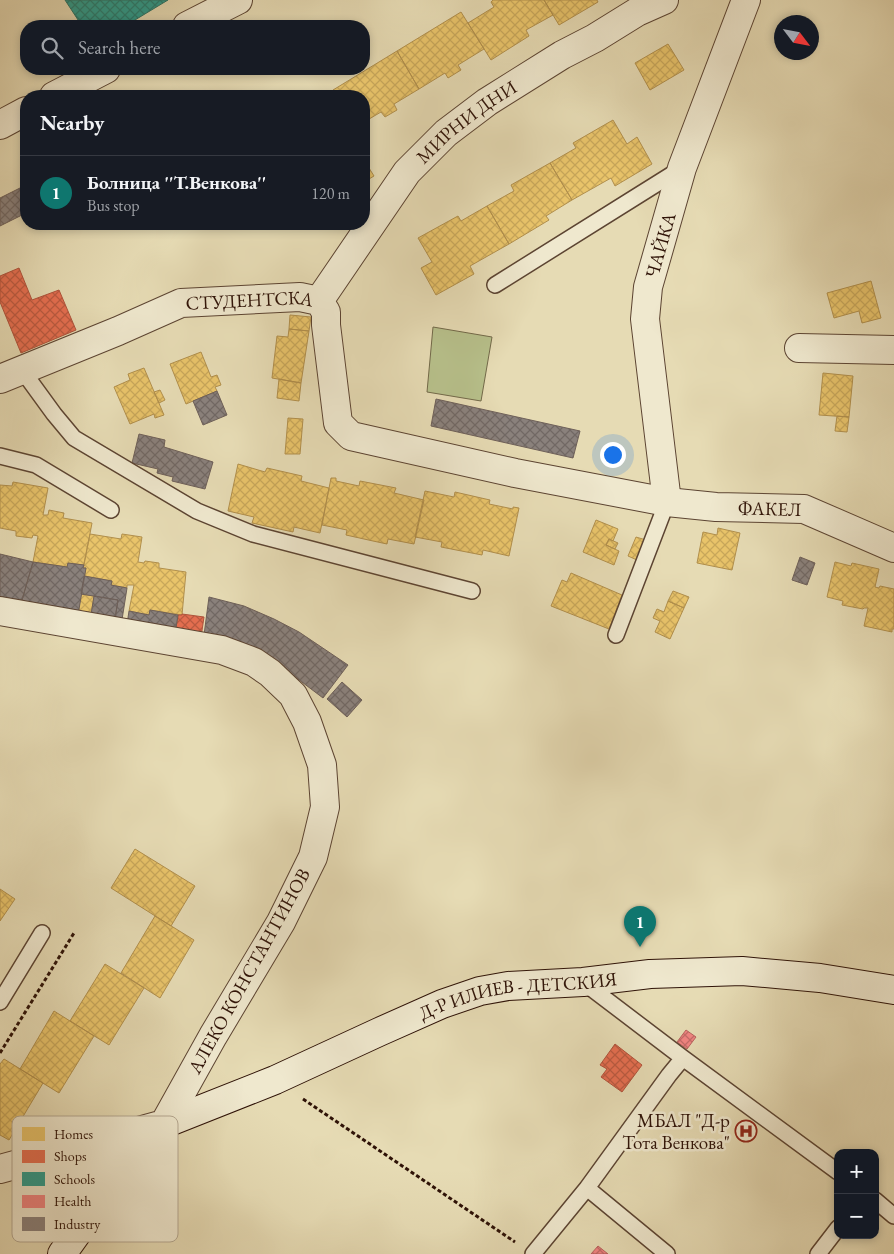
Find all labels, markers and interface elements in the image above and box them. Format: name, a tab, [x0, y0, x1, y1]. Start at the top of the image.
north arrow	[774, 15, 819, 60]
search box	[20, 20, 370, 75]
icon: search	[38, 34, 66, 62]
text: Search here	[78, 35, 160, 60]
street label: МИРНИ ДНИ	[410, 74, 521, 169]
text: Nearby	[40, 109, 104, 136]
text: Болница ''Т.Венкова''	[87, 170, 266, 195]
text: 1	[52, 183, 60, 204]
text: 120 m	[311, 183, 350, 204]
text: Bus stop	[87, 195, 140, 216]
street label: ЧАЙКА	[639, 209, 681, 281]
street label: СТУДЕНТСКА	[185, 284, 317, 315]
your location	[600, 442, 626, 468]
street label: ФАКЕЛ	[738, 495, 802, 521]
street label: АЛЕКО КОНСТАНТИНОВ	[182, 864, 316, 1079]
pin: 1	[624, 906, 656, 947]
street label: Д-Р ИЛИЕВ - ДЕТСКИЯ	[414, 966, 619, 1025]
place label: МБАЛ "Д-р Тота Венкова"	[622, 1108, 730, 1155]
legend	[12, 1116, 178, 1242]
hospital icon: МБАЛ "Д-р Тота Венкова"	[734, 1119, 758, 1143]
text: Homes	[54, 1125, 94, 1143]
text: Shops	[54, 1147, 87, 1165]
map controls	[834, 1149, 879, 1239]
button: +	[834, 1149, 879, 1194]
text: Schools	[54, 1170, 95, 1188]
text: Health	[54, 1192, 91, 1210]
button: −	[834, 1194, 879, 1239]
text: Industry	[54, 1215, 101, 1233]

